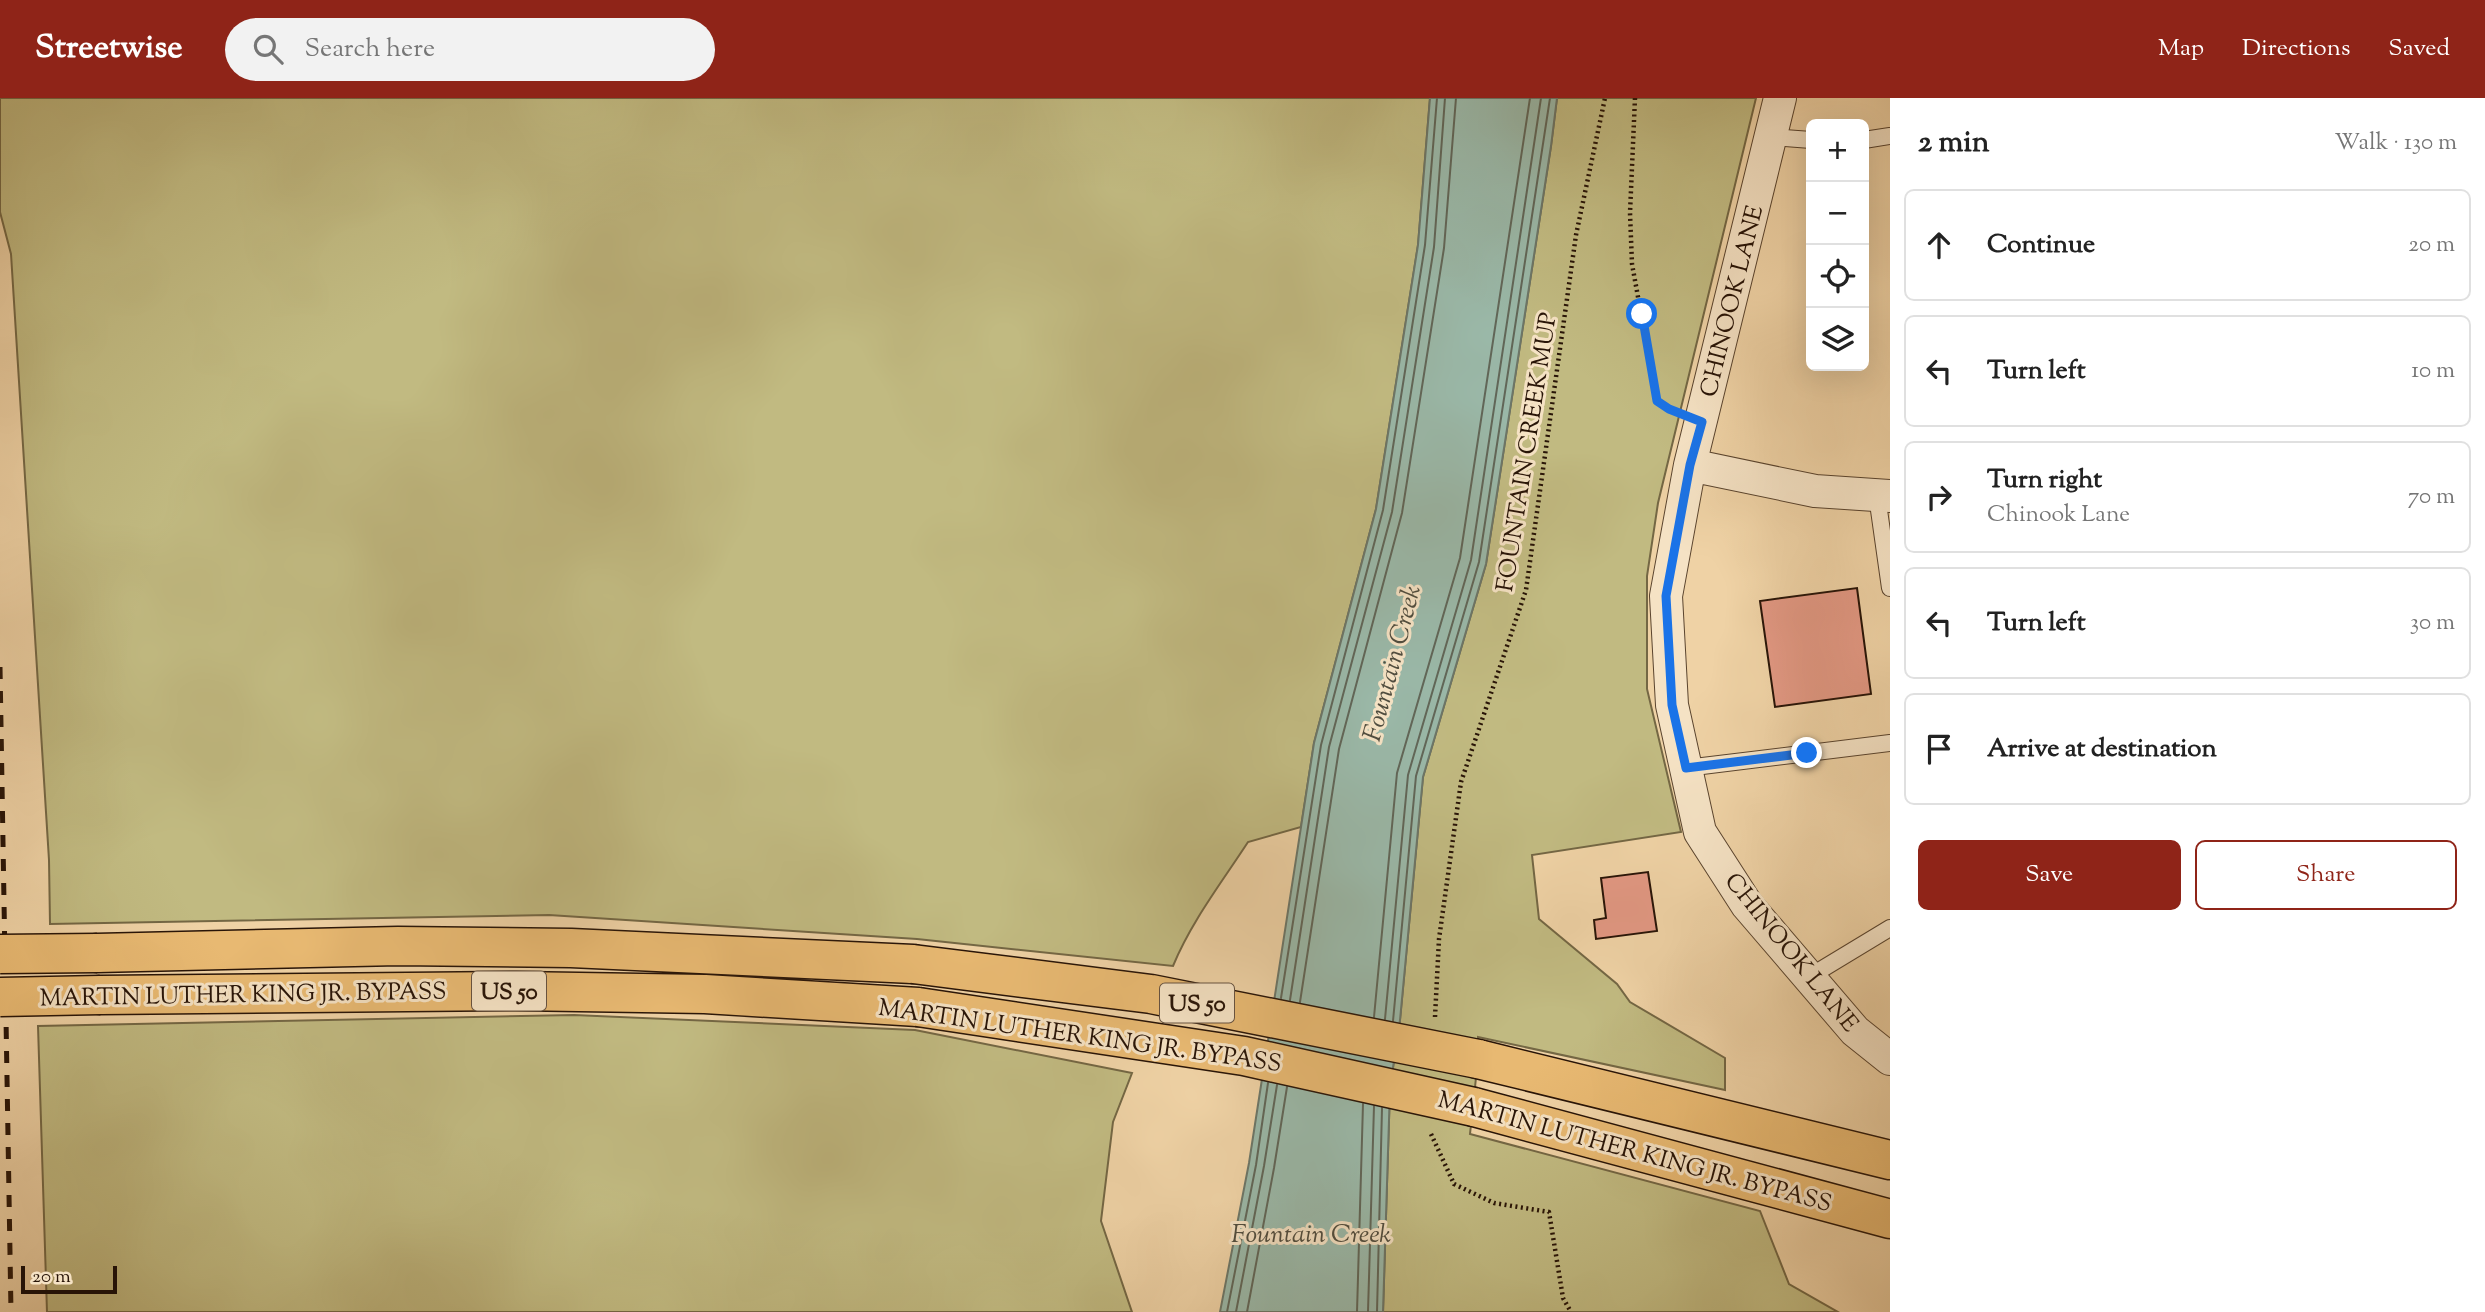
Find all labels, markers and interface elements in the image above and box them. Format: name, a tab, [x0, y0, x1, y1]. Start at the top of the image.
search box	[225, 18, 715, 81]
text: Streetwise	[35, 25, 183, 73]
icon: search	[249, 30, 287, 68]
text: Search here	[305, 31, 435, 68]
text: Map	[2158, 32, 2204, 66]
text: Directions	[2242, 32, 2350, 66]
text: Saved	[2388, 32, 2450, 66]
map controls	[1806, 119, 1869, 371]
button: +	[1806, 119, 1869, 182]
text: 2 min	[1918, 122, 1990, 165]
text: Walk · 130 m	[2334, 127, 2457, 160]
button: −	[1806, 182, 1869, 245]
street label: CHINOOK LANE	[1693, 202, 1773, 401]
icon: ahead	[1920, 226, 1958, 264]
text: Continue	[1987, 227, 2095, 264]
text: 20 m	[2408, 229, 2455, 262]
button: locate	[1806, 245, 1869, 308]
route start	[1626, 298, 1657, 329]
button: layers	[1806, 308, 1869, 371]
street label: FOUNTAIN CREEK MUP	[1489, 310, 1567, 594]
icon: left	[1920, 352, 1958, 390]
text: Turn left	[1987, 353, 2086, 390]
text: 10 m	[2411, 355, 2455, 388]
text: Turn right	[1987, 462, 2102, 499]
icon: right	[1920, 478, 1958, 516]
text: 70 m	[2408, 481, 2455, 514]
text: Chinook Lane	[1987, 499, 2130, 532]
water label: Fountain Creek	[1355, 581, 1432, 746]
icon: left	[1920, 604, 1958, 642]
text: Turn left	[1987, 605, 2086, 642]
text: 30 m	[2410, 607, 2455, 640]
icon: arrive	[1920, 730, 1958, 768]
text: Arrive at destination	[1987, 731, 2217, 768]
route end	[1791, 737, 1822, 768]
button: Save	[1918, 840, 2181, 910]
button: Share	[2195, 840, 2457, 910]
street label: CHINOOK LANE	[1715, 866, 1866, 1041]
road number: US 50	[472, 972, 546, 1010]
street label: MARTIN LUTHER KING JR. BYPASS	[39, 975, 447, 1017]
road number: US 50	[1160, 983, 1234, 1022]
street label: MARTIN LUTHER KING JR. BYPASS	[876, 992, 1283, 1082]
street label: MARTIN LUTHER KING JR. BYPASS	[1434, 1084, 1835, 1222]
water label: Fountain Creek	[1231, 1217, 1391, 1254]
scale bar	[21, 1263, 117, 1295]
text: 20 m	[32, 1264, 71, 1291]

